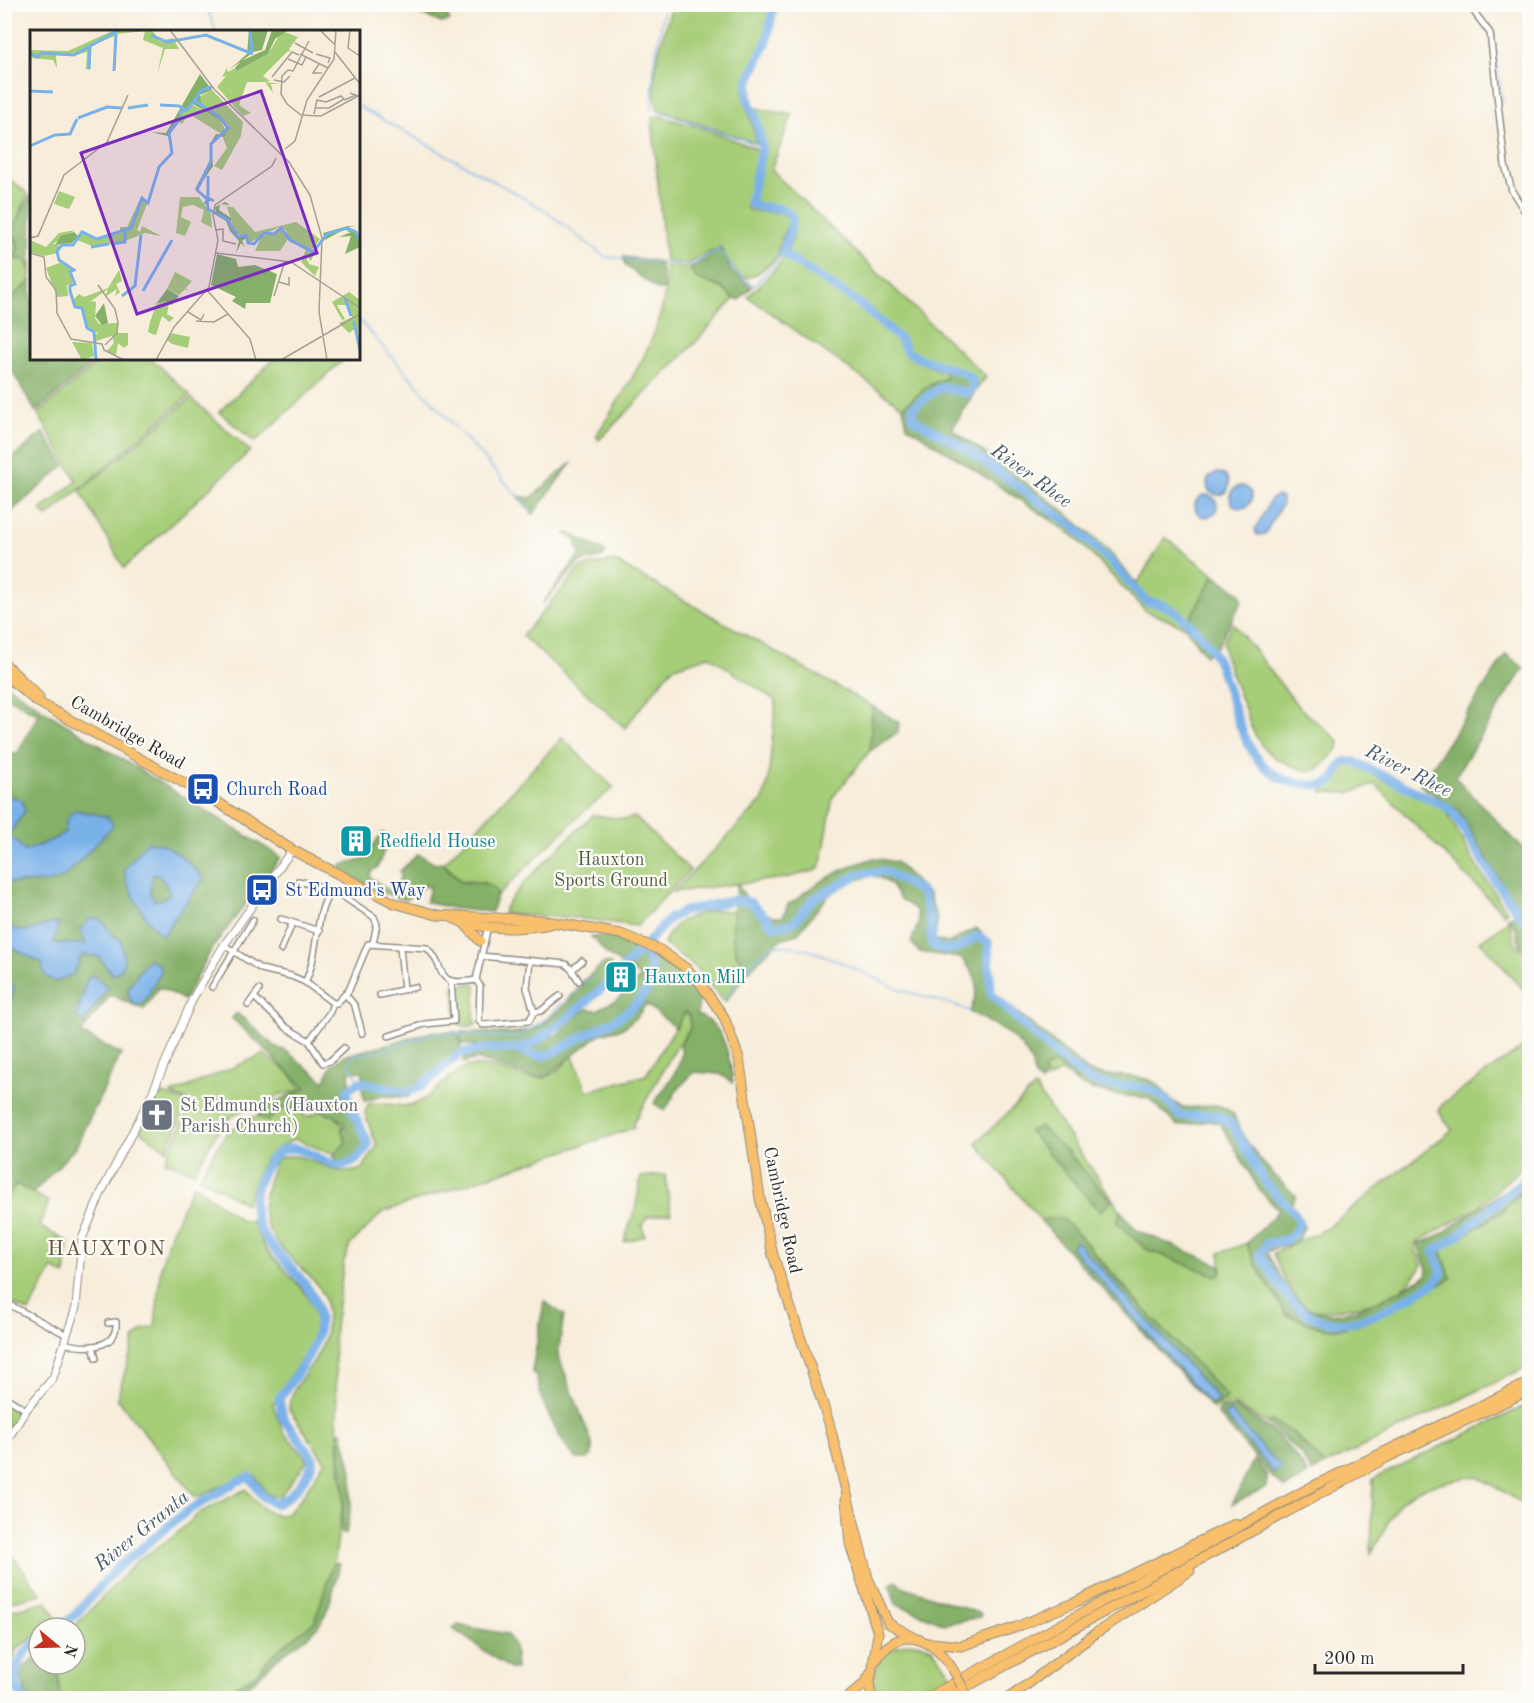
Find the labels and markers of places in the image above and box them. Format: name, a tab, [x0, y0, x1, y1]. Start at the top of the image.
bus stop icon: Church Road	[185, 771, 221, 807]
place label: Church Road	[226, 781, 328, 799]
building icon: Redfield House	[338, 823, 374, 859]
place label: Redfield House	[379, 833, 496, 851]
bus stop icon: St Edmund's Way	[244, 872, 280, 908]
place label: St Edmund's Way	[285, 882, 426, 900]
building icon: Hauxton Mill	[603, 959, 639, 995]
place label: Hauxton Mill	[644, 969, 746, 987]
place label: St Edmund's (Hauxton Parish Church)	[180, 1096, 358, 1136]
church icon: St Edmund's (Hauxton Parish Church)	[139, 1097, 175, 1133]

